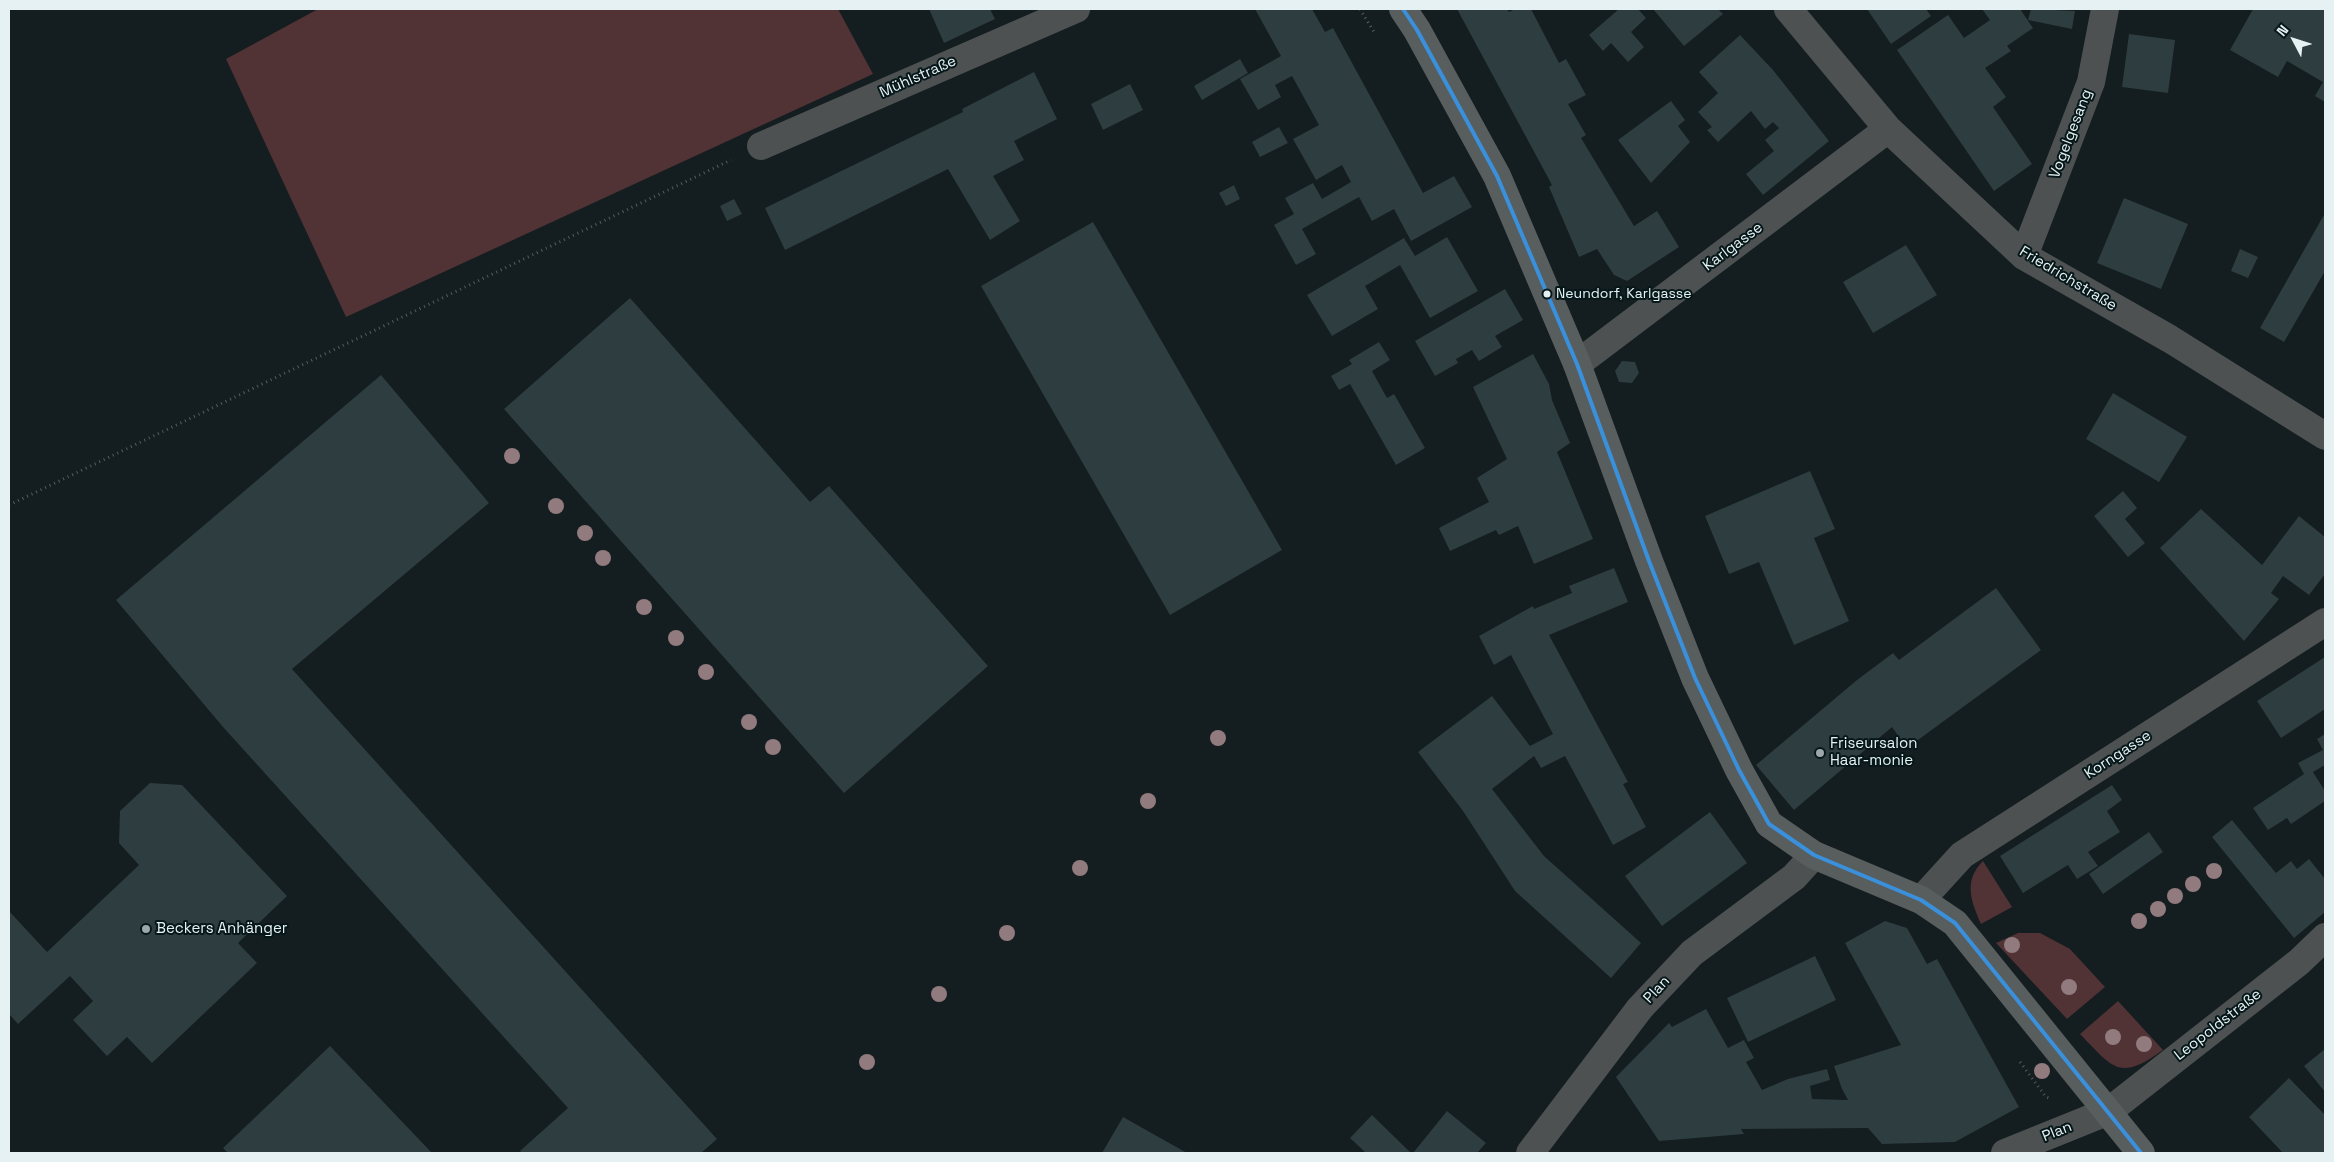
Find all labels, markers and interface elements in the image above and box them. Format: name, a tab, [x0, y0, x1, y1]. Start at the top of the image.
north arrow	[2269, 15, 2319, 65]
text: N	[2273, 21, 2292, 40]
street label: Mühlstraße	[877, 52, 959, 102]
street label: Vogelgesang	[2046, 87, 2096, 181]
street label: Karlgasse	[1700, 219, 1766, 275]
street label: Friedrichstraße	[2016, 243, 2120, 315]
place label: Neundorf, Karlgasse	[1556, 286, 1692, 302]
marker: Neundorf, Karlgasse	[1542, 289, 1552, 299]
street label: Korngasse	[2081, 727, 2155, 783]
place label: Friseursalon Haar-monie	[1830, 735, 1918, 770]
marker: Friseursalon Haar-monie	[1814, 747, 1826, 759]
place label: Beckers Anhänger	[156, 920, 287, 938]
marker: Beckers Anhänger	[140, 923, 152, 935]
street label: Plan	[1640, 973, 1674, 1007]
street label: Leopoldstraße	[2171, 985, 2265, 1065]
street label: Plan	[2039, 1118, 2075, 1146]

